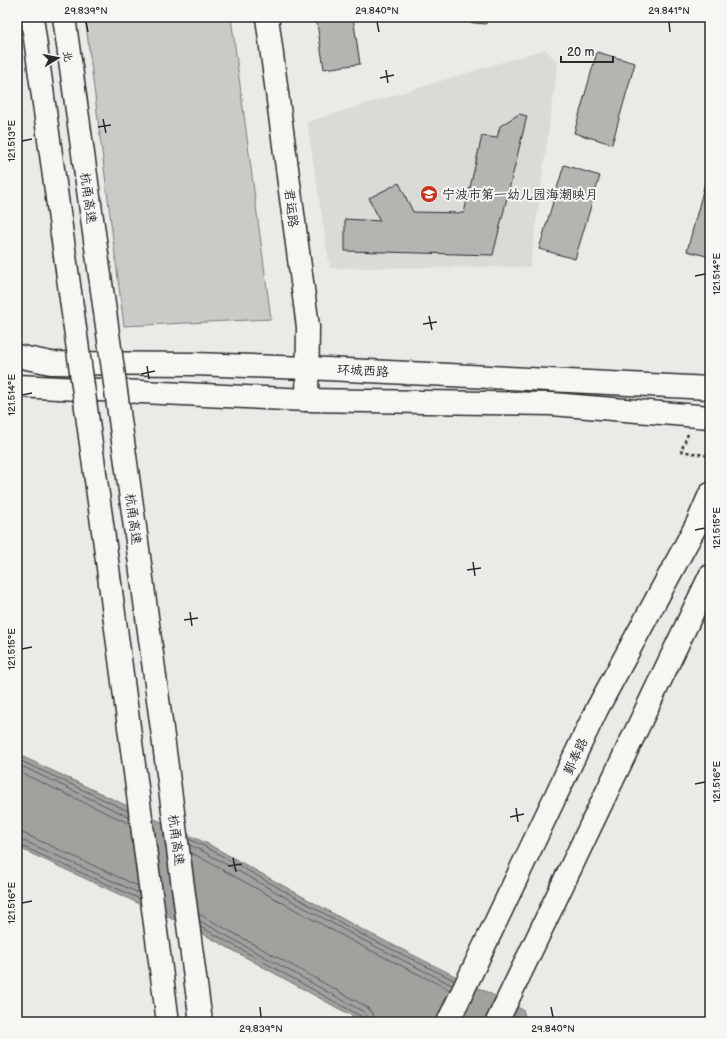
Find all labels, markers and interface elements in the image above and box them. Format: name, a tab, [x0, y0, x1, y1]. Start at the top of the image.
text: 29.839°N	[64, 5, 108, 17]
text: 29.840°N	[355, 5, 399, 17]
text: 29.841°N	[648, 5, 690, 17]
north arrow	[38, 38, 78, 78]
scale bar	[561, 38, 613, 64]
text: 20 m	[567, 45, 594, 60]
text: 北	[60, 50, 75, 63]
text: 121.513°E	[6, 120, 18, 162]
street label: 杭甬高速	[76, 171, 100, 225]
school or university icon: 宁波市第一幼儿园海潮映月	[419, 184, 439, 204]
place label: 宁波市第一幼儿园海潮映月	[442, 187, 598, 203]
street label: 君运路	[281, 188, 301, 228]
text: 121.514°E	[711, 253, 723, 295]
street label: 环城西路	[337, 362, 389, 380]
text: 121.514°E	[6, 374, 18, 416]
street label: 杭甬高速	[121, 492, 145, 546]
text: 121.515°E	[711, 507, 723, 549]
text: 121.515°E	[6, 628, 18, 670]
street label: 鄞奉路	[560, 735, 591, 777]
text: 121.516°E	[711, 761, 723, 803]
street label: 杭甬高速	[164, 813, 188, 867]
text: 121.516°E	[6, 882, 18, 924]
text: 29.839°N	[239, 1023, 283, 1035]
text: 29.840°N	[531, 1023, 575, 1035]

